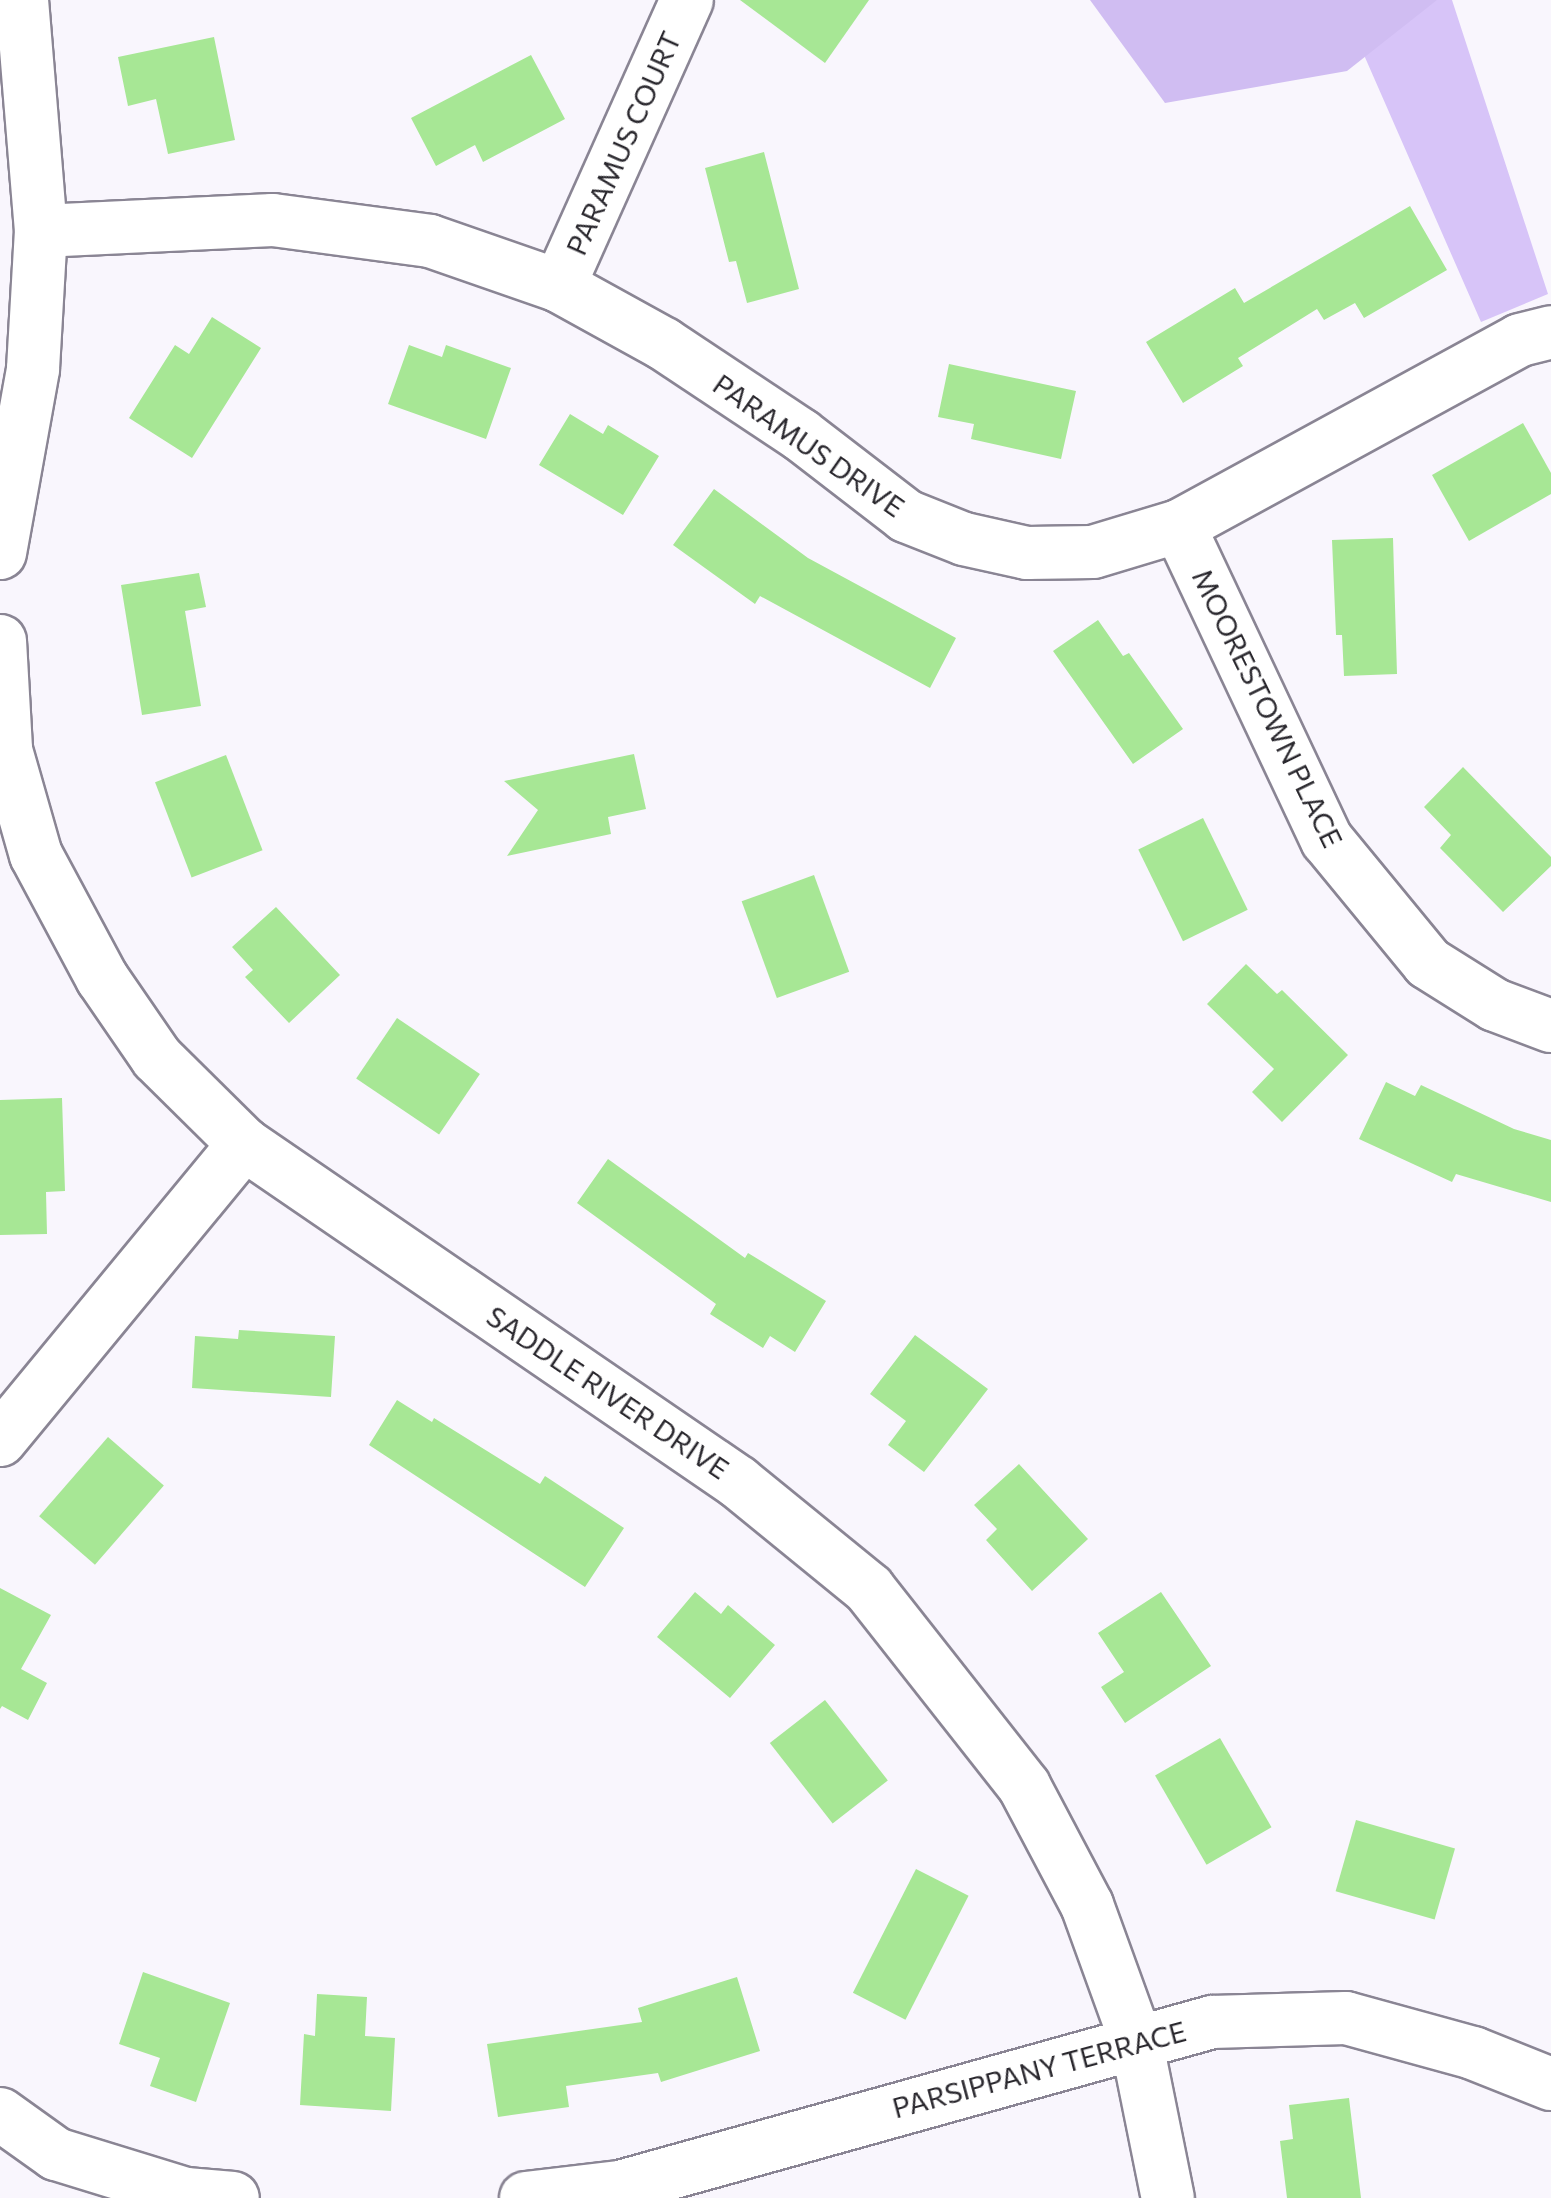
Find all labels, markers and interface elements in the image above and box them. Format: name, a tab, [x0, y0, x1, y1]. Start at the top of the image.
street label: PARAMUS COURT	[559, 26, 687, 260]
street label: PARAMUS DRIVE	[707, 367, 911, 523]
street label: MOORESTOWN PLACE	[1186, 563, 1350, 853]
street label: SADDLE RIVER DRIVE	[481, 1299, 735, 1485]
street label: PARSIPPANY TERRACE	[889, 2014, 1189, 2124]

